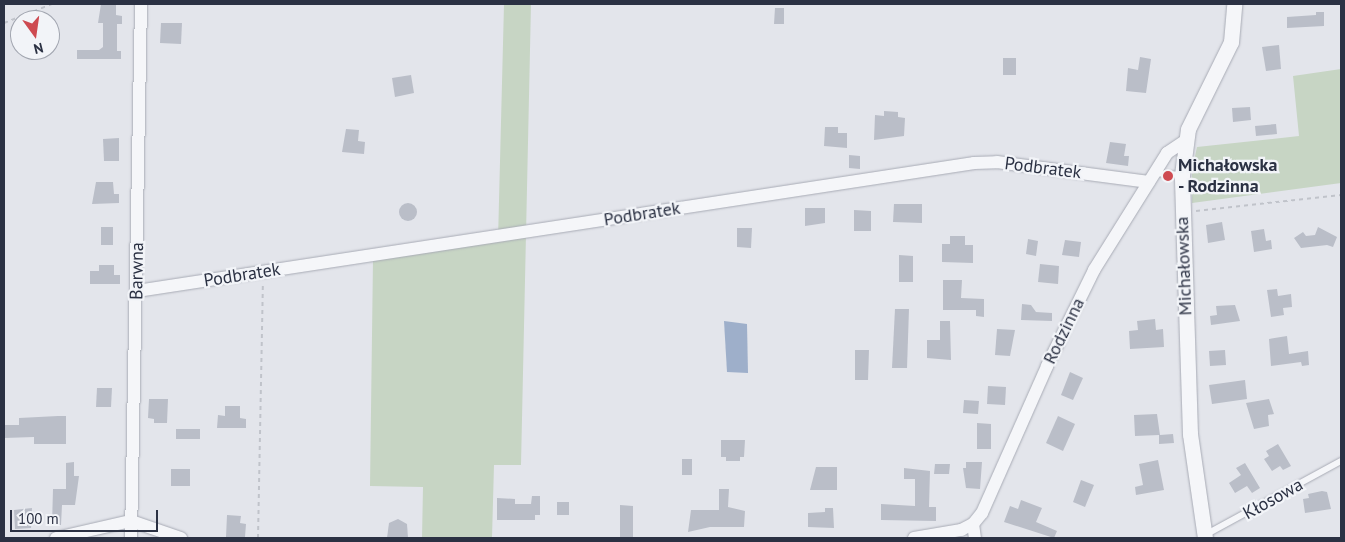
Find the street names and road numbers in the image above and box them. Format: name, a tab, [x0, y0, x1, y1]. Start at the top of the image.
street label: Podbratek	[1003, 153, 1083, 183]
street label: Podbratek	[602, 197, 682, 231]
street label: Michałowska	[1171, 216, 1197, 316]
street label: Barwna	[126, 242, 148, 300]
street label: Podbratek	[202, 258, 282, 292]
street label: Rodzinna	[1039, 295, 1089, 367]
street label: Kłosowa	[1239, 474, 1307, 524]

